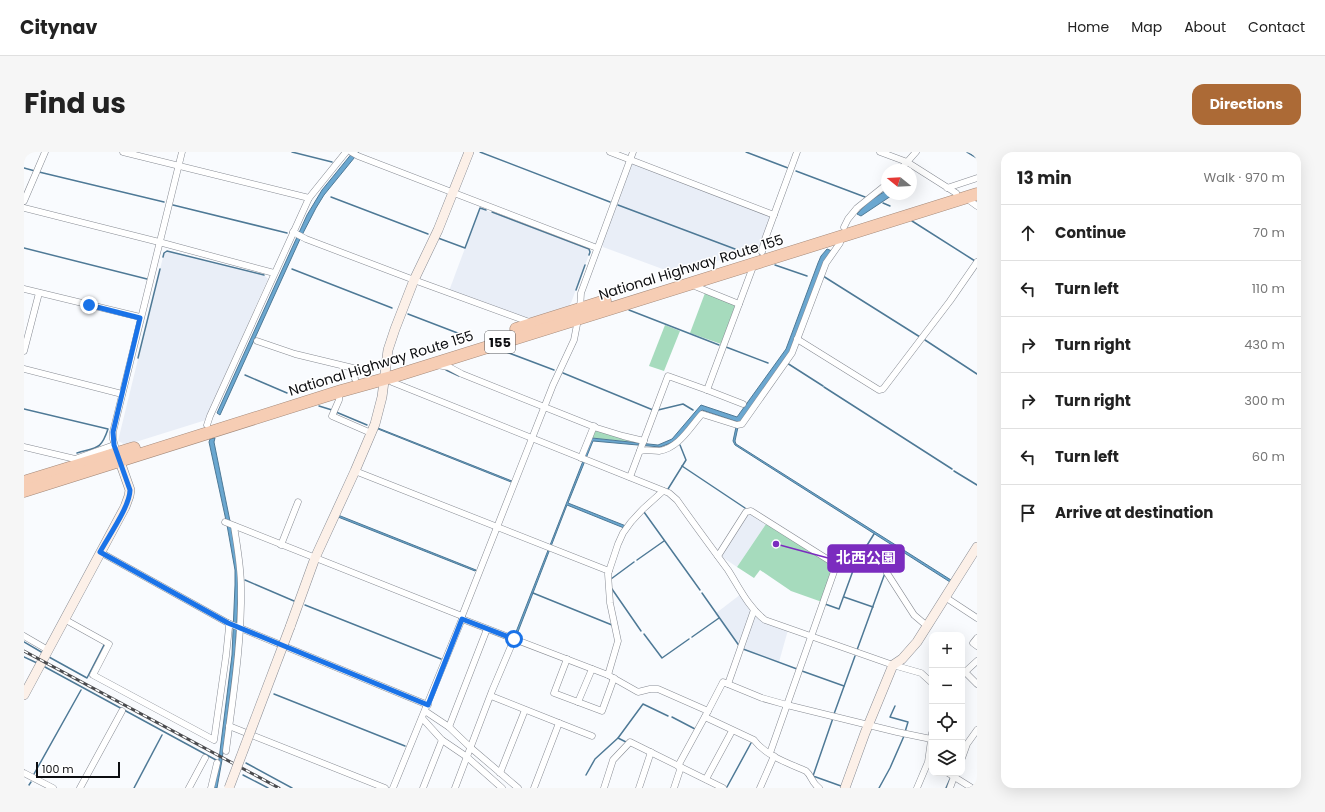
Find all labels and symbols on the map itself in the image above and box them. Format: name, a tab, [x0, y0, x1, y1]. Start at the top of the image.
north arrow	[881, 164, 917, 200]
street label: National Highway Route 155	[596, 229, 786, 305]
route end	[80, 296, 98, 314]
street label: National Highway Route 155	[286, 325, 476, 401]
road number: 155	[485, 331, 515, 353]
callout: 北西公園	[828, 545, 904, 572]
text: 北西公園	[836, 547, 896, 568]
route start	[505, 630, 523, 648]
scale bar	[36, 760, 120, 779]

